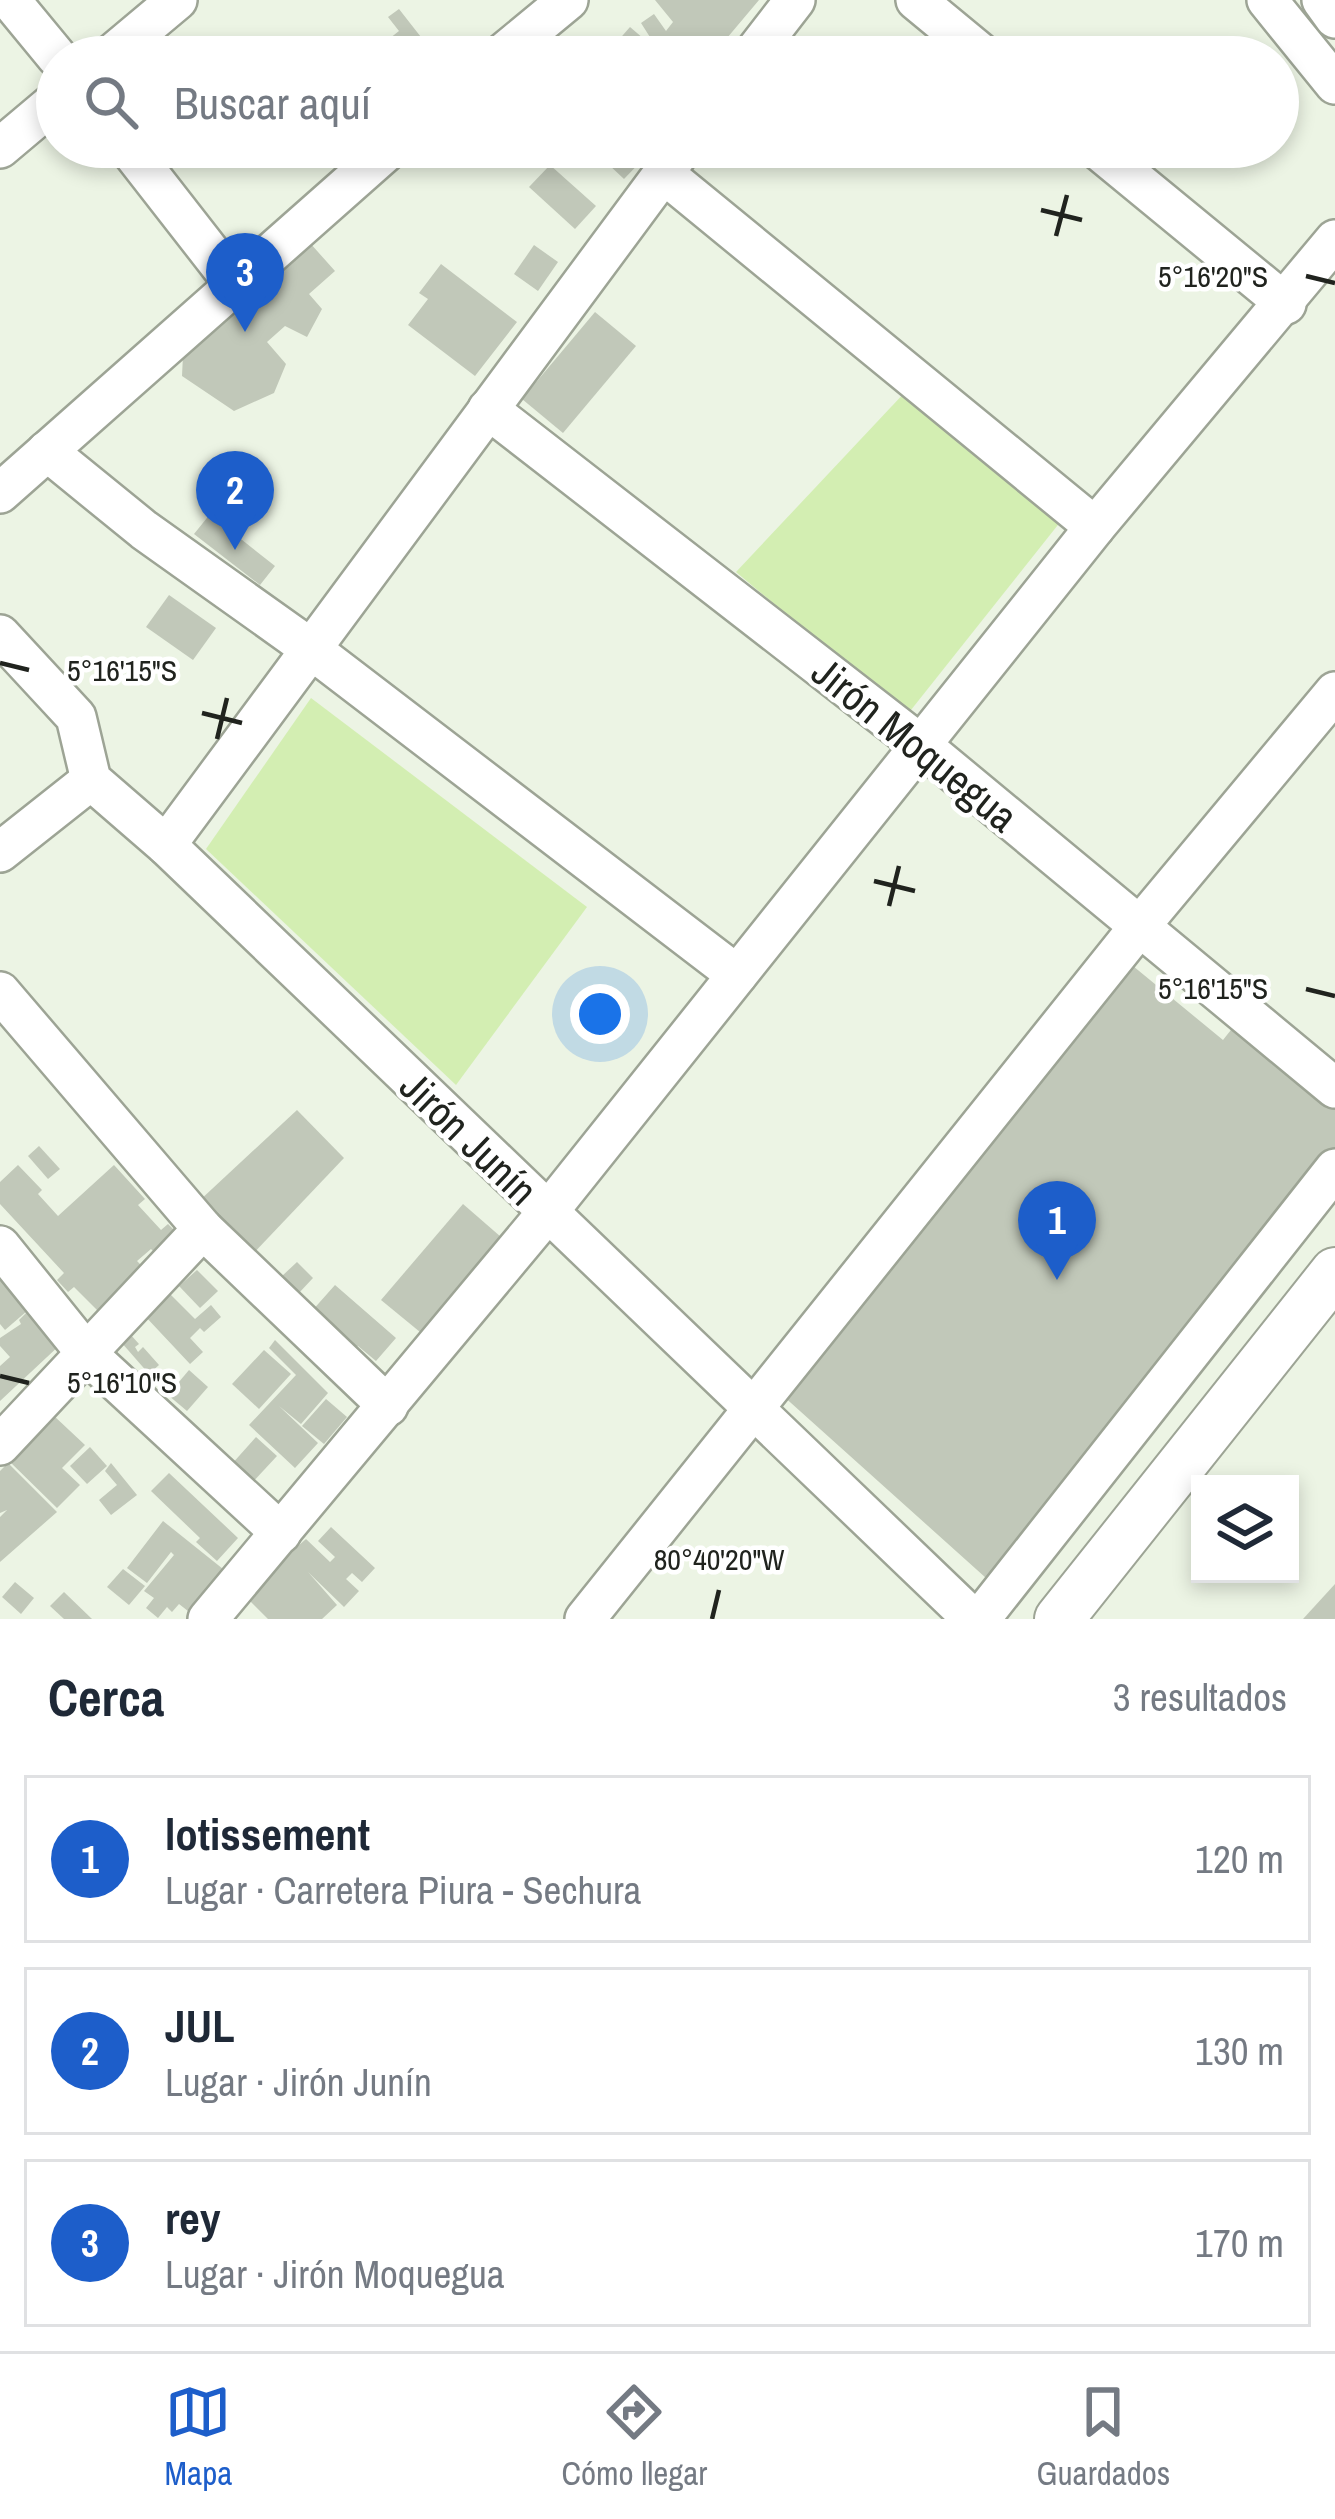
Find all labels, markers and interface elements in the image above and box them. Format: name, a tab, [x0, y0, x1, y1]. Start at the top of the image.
search box	[36, 36, 1299, 168]
icon: search	[78, 69, 144, 135]
text: Buscar aquí	[174, 72, 371, 133]
pin: 3	[206, 233, 284, 332]
text: 5°16'20"S	[1158, 256, 1268, 296]
pin: 2	[196, 451, 274, 550]
street label: Jirón Moquegua	[801, 644, 1029, 844]
text: 5°16'15"S	[67, 650, 177, 690]
text: 5°16'15"S	[1158, 968, 1268, 1008]
your location	[570, 984, 630, 1044]
street label: Jirón Junín	[388, 1059, 550, 1217]
pin: 1	[1018, 1181, 1096, 1280]
text: 5°16'10"S	[67, 1362, 177, 1402]
map controls	[1191, 1475, 1299, 1583]
button: layers	[1191, 1475, 1299, 1583]
text: 80°40'20"W	[654, 1539, 784, 1579]
text: Cerca	[48, 1663, 164, 1732]
text: 3 resultados	[1113, 1671, 1287, 1723]
text: lotissement	[165, 1803, 370, 1864]
text: 1	[81, 1833, 99, 1885]
text: 120 m	[1195, 1833, 1284, 1885]
text: Lugar · Carretera Piura - Sechura	[165, 1864, 641, 1916]
text: JUL	[165, 1995, 235, 2056]
text: 2	[81, 2025, 99, 2077]
text: 130 m	[1195, 2025, 1284, 2077]
text: Lugar · Jirón Junín	[165, 2056, 432, 2108]
text: rey	[165, 2187, 220, 2248]
text: 3	[81, 2217, 99, 2269]
text: 170 m	[1195, 2217, 1284, 2269]
text: Lugar · Jirón Moquegua	[165, 2248, 505, 2300]
tab: Mapa	[165, 2379, 232, 2495]
tab: Cómo llegar	[561, 2379, 707, 2495]
tab: Guardados	[1036, 2379, 1170, 2495]

